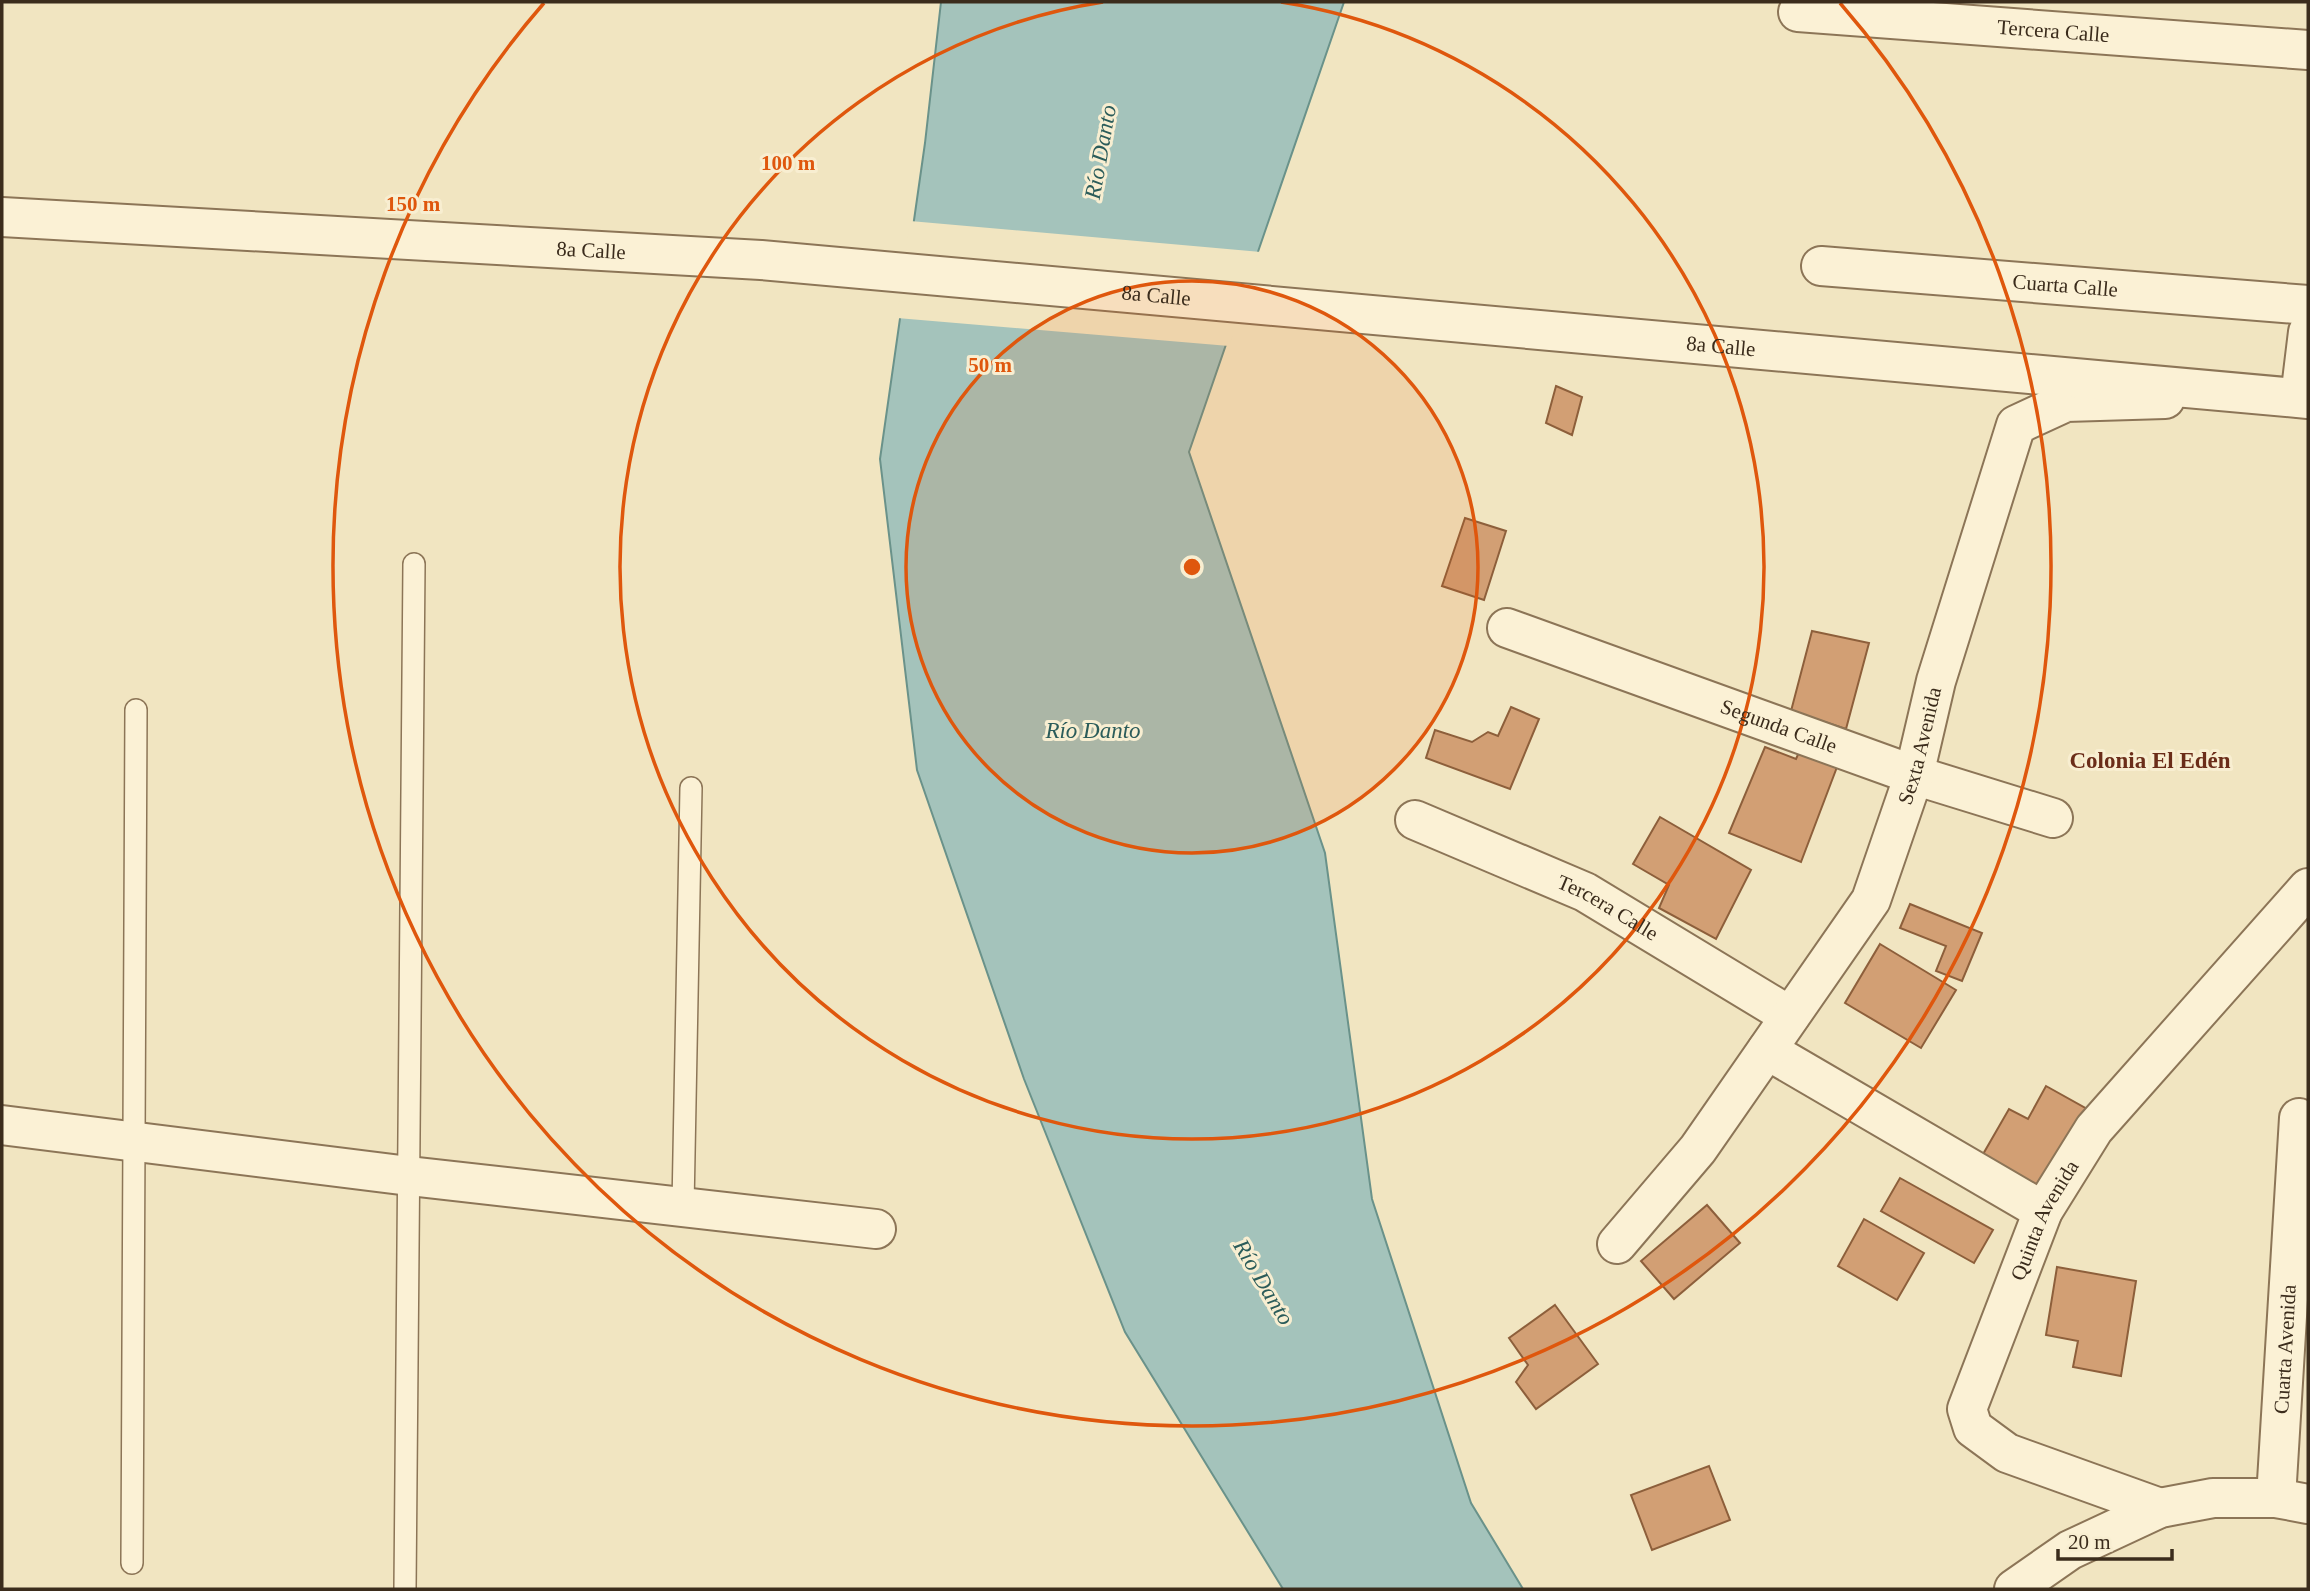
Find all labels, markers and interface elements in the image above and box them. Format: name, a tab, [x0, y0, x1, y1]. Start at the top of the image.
street label: Tercera Calle	[1996, 15, 2110, 47]
water label: Río Danto	[1080, 103, 1121, 202]
text: 100 m	[761, 151, 816, 175]
text: 150 m	[386, 192, 441, 216]
street label: 8a Calle	[556, 236, 626, 264]
street label: Cuarta Calle	[2012, 269, 2119, 302]
street label: 8a Calle	[1121, 280, 1192, 311]
street label: 8a Calle	[1685, 331, 1757, 361]
text: 50 m	[968, 353, 1012, 377]
centre of rings	[1180, 555, 1204, 579]
street label: Sexta Avenida	[1893, 684, 1946, 808]
street label: Segunda Calle	[1717, 694, 1840, 758]
water label: Río Danto	[1044, 718, 1141, 743]
district label: Colonia El Edén	[2069, 748, 2231, 773]
street label: Tercera Calle	[1554, 870, 1663, 945]
street label: Quinta Avenida	[2006, 1155, 2084, 1284]
water label: Río Danto	[1228, 1234, 1299, 1329]
street label: Cuarta Avenida	[2269, 1283, 2301, 1415]
scale bar	[2058, 1518, 2172, 1562]
text: 20 m	[2068, 1530, 2111, 1554]

